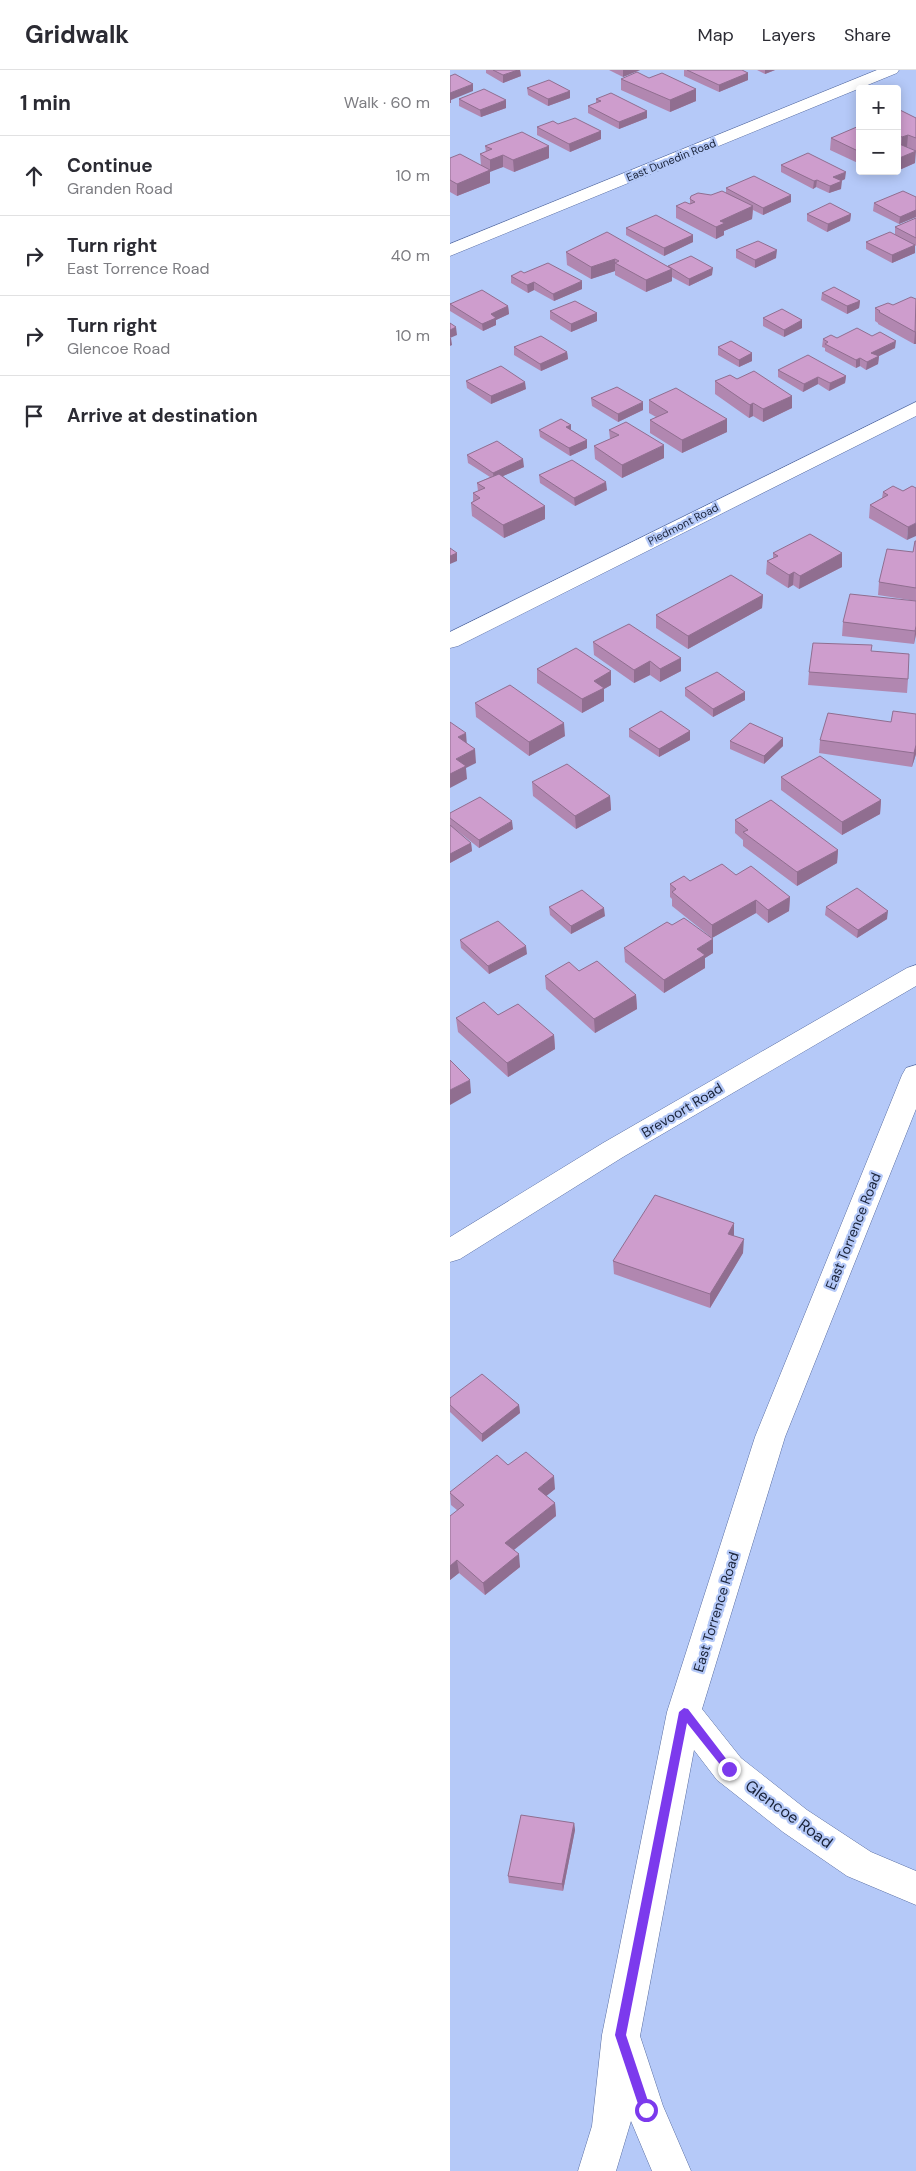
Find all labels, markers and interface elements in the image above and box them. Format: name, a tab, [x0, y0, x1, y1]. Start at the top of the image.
text: Gridwalk	[25, 19, 129, 50]
text: Map	[698, 23, 734, 47]
text: Layers	[762, 23, 816, 47]
text: Share	[844, 23, 891, 47]
map controls	[856, 85, 901, 175]
button: +	[856, 85, 901, 130]
text: 1 min	[20, 89, 71, 117]
text: Walk · 60 m	[344, 92, 430, 113]
button: −	[856, 130, 901, 175]
street label: East Dunedin Road	[624, 136, 718, 184]
text: Continue	[67, 153, 153, 178]
icon: ahead	[20, 162, 48, 190]
text: 10 m	[396, 165, 430, 186]
text: Granden Road	[67, 178, 173, 199]
text: Turn right	[67, 233, 157, 258]
icon: right	[20, 242, 48, 270]
text: 40 m	[391, 245, 430, 266]
text: East Torrence Road	[67, 258, 210, 279]
text: Turn right	[67, 313, 157, 338]
icon: right	[20, 322, 48, 350]
text: 10 m	[396, 325, 430, 346]
text: Glencoe Road	[67, 338, 170, 359]
icon: arrive	[20, 402, 48, 430]
text: Arrive at destination	[67, 403, 258, 428]
street label: Piedmont Road	[645, 500, 721, 548]
street label: Brevoort Road	[638, 1079, 726, 1141]
street label: East Torrence Road	[821, 1170, 885, 1292]
street label: East Torrence Road	[689, 1550, 743, 1674]
route end	[718, 1758, 741, 1781]
street label: Glencoe Road	[741, 1775, 837, 1853]
route start	[635, 2099, 658, 2122]

